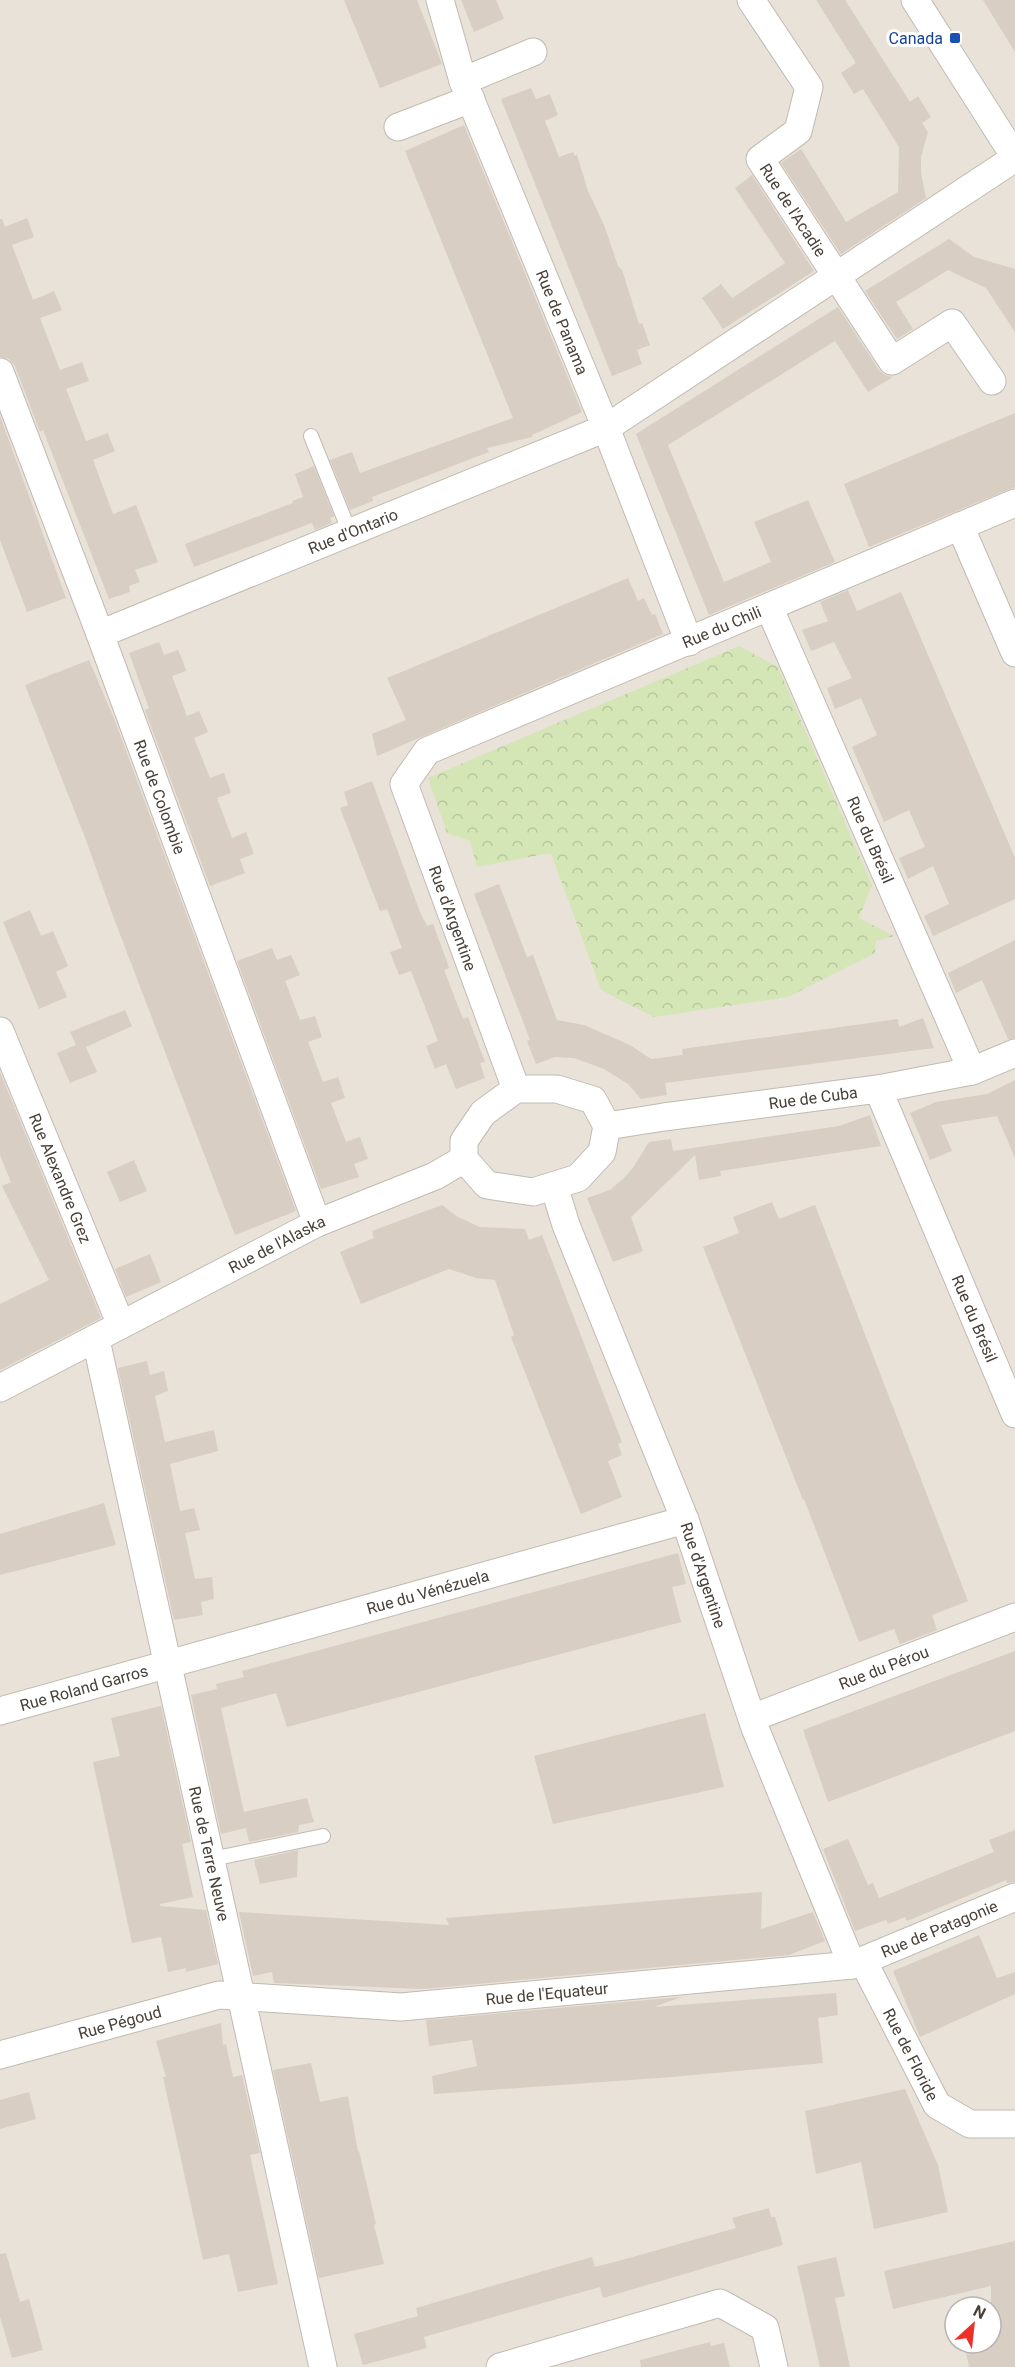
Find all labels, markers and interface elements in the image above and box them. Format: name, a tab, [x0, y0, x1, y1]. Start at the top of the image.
place label: Canada	[889, 29, 943, 48]
marker: Canada	[948, 31, 962, 45]
street label: Rue de l'Acadie	[756, 160, 830, 260]
street label: Rue de Panama	[532, 267, 592, 378]
street label: Rue d'Ontario	[305, 505, 401, 558]
street label: Rue du Chili	[680, 602, 764, 652]
street label: Rue de Colombie	[130, 737, 189, 857]
street label: Rue du Brésil	[843, 794, 898, 886]
street label: Rue d'Argentine	[425, 863, 480, 973]
street label: Rue de Cuba	[767, 1083, 859, 1113]
street label: Rue Alexandre Grez	[25, 1110, 95, 1246]
street label: Rue de l'Alaska	[225, 1212, 328, 1277]
street label: Rue du Brésil	[947, 1272, 1001, 1365]
street label: Rue d'Argentine	[676, 1520, 730, 1631]
street label: Rue du Vénézuela	[364, 1566, 491, 1618]
street label: Rue du Pérou	[836, 1642, 931, 1694]
street label: Rue Roland Garros	[18, 1661, 150, 1715]
street label: Rue de Terre Neuve	[185, 1784, 233, 1923]
street label: Rue de Patagonie	[878, 1896, 1001, 1962]
street label: Rue de l'Equateur	[485, 1979, 610, 2009]
street label: Rue Pégoud	[76, 2002, 164, 2043]
street label: Rue de Floride	[879, 2005, 942, 2104]
north arrow	[943, 2295, 1003, 2355]
text: N	[970, 2301, 989, 2323]

